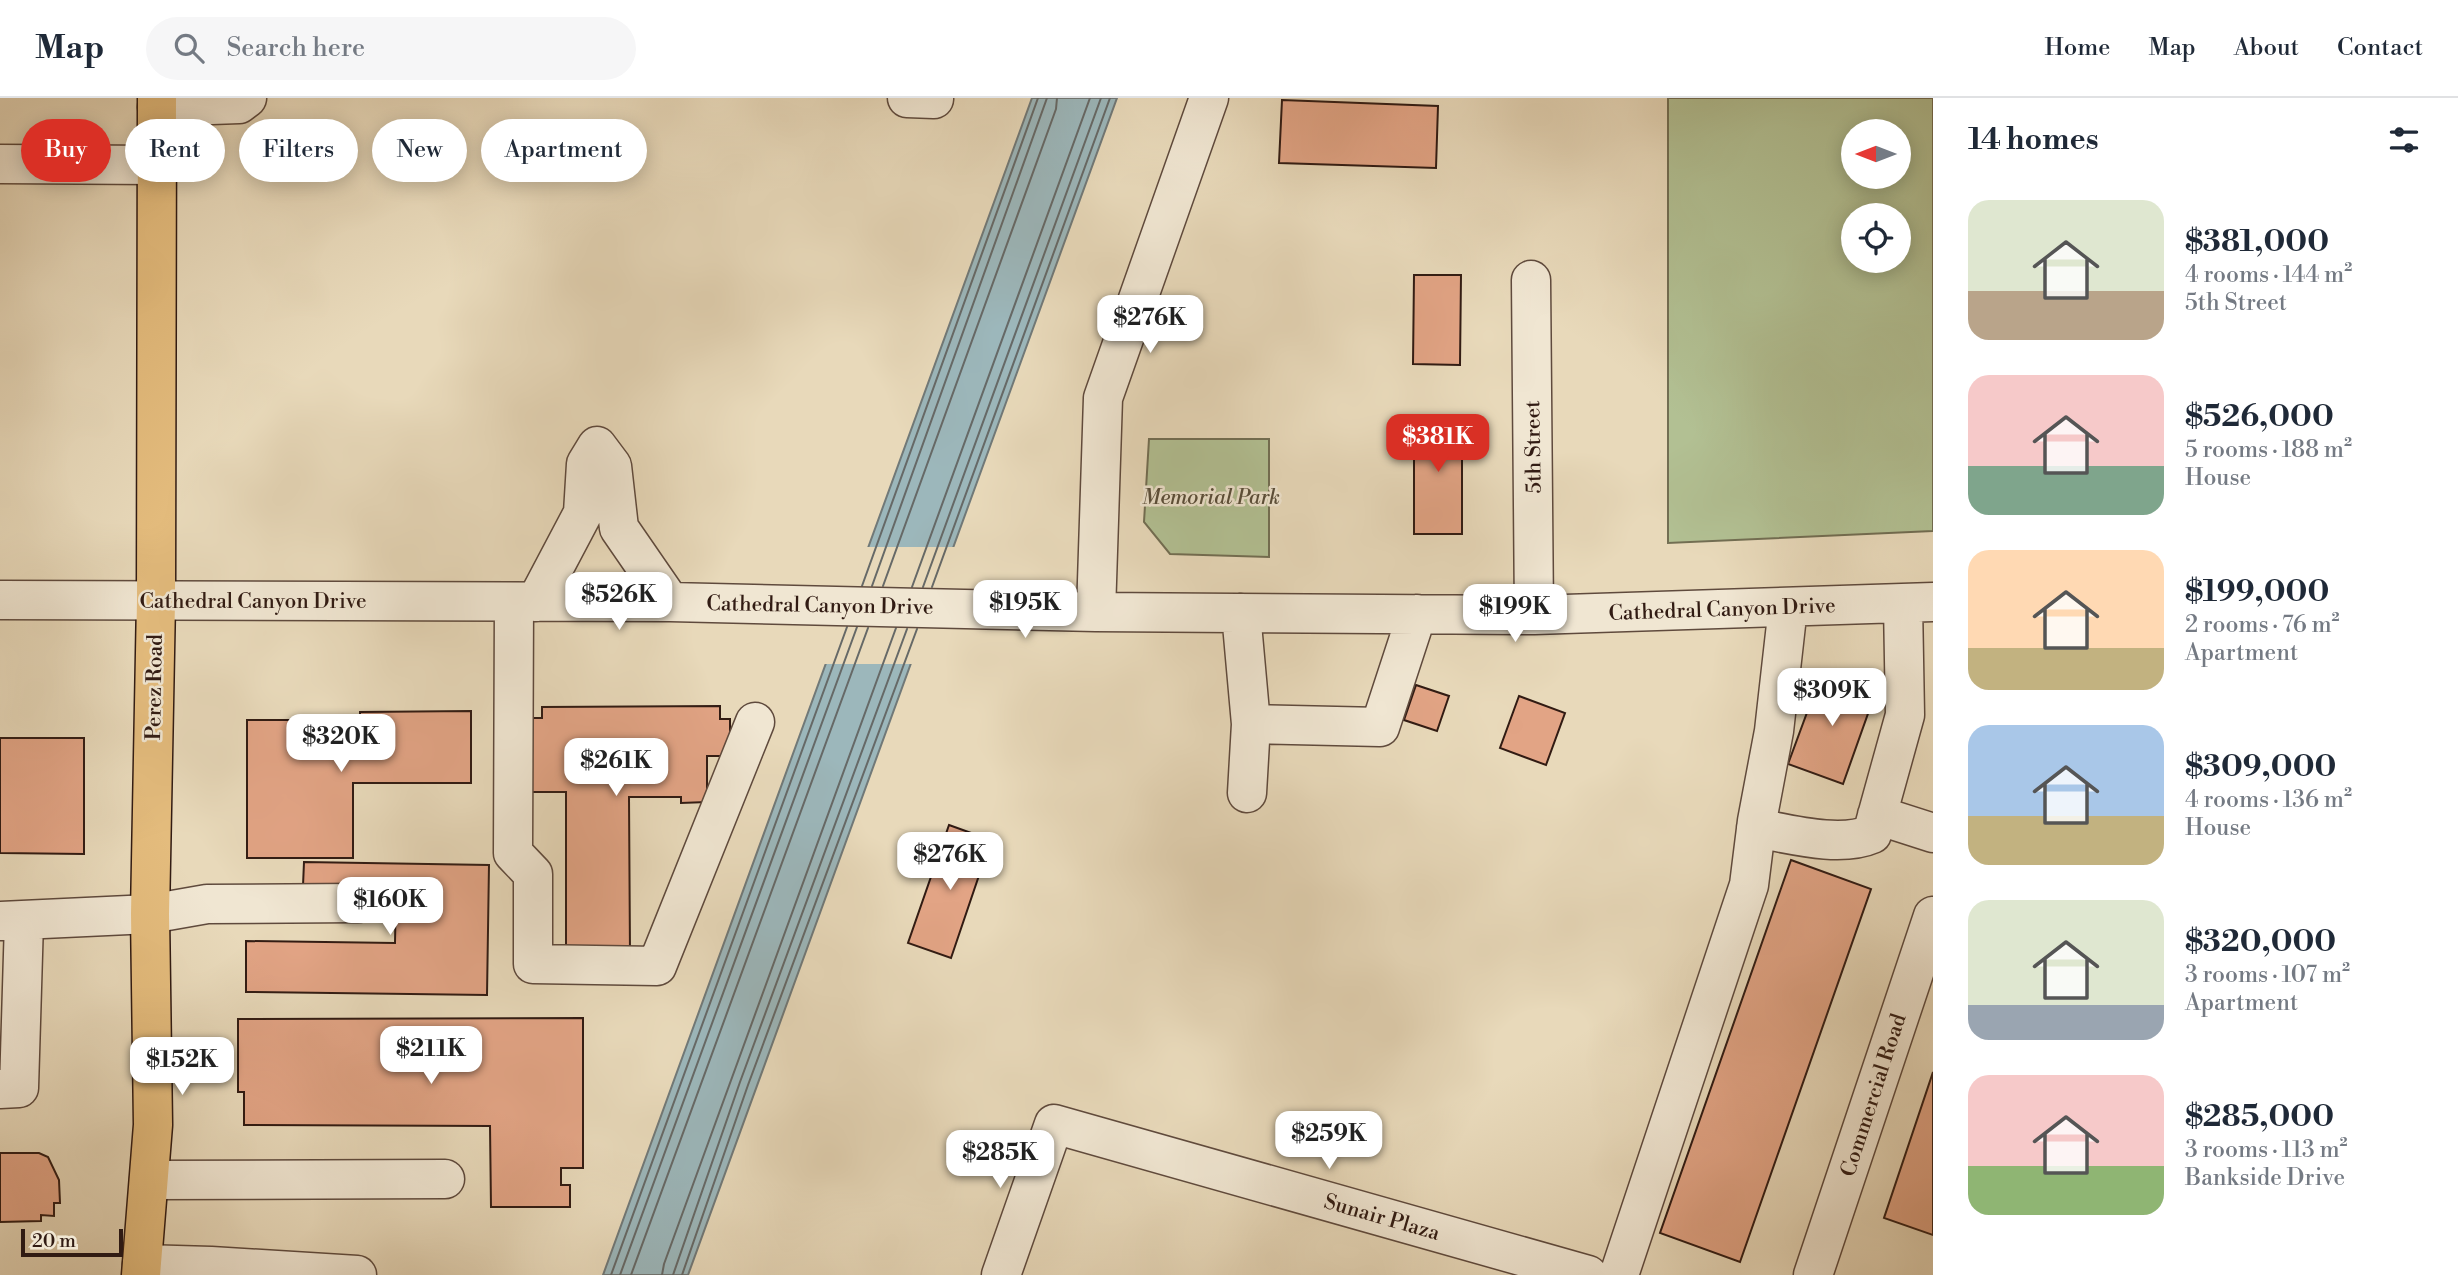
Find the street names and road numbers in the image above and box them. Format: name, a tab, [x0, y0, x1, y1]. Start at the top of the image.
street label: 5th Street	[1520, 400, 1548, 494]
street label: Cathedral Canyon Drive	[139, 589, 367, 615]
street label: Cathedral Canyon Drive	[706, 591, 934, 621]
street label: Cathedral Canyon Drive	[1608, 593, 1836, 627]
street label: Perez Road	[141, 634, 169, 740]
street label: Commercial Road	[1835, 1010, 1913, 1180]
street label: Sunair Plaza	[1321, 1189, 1443, 1247]

